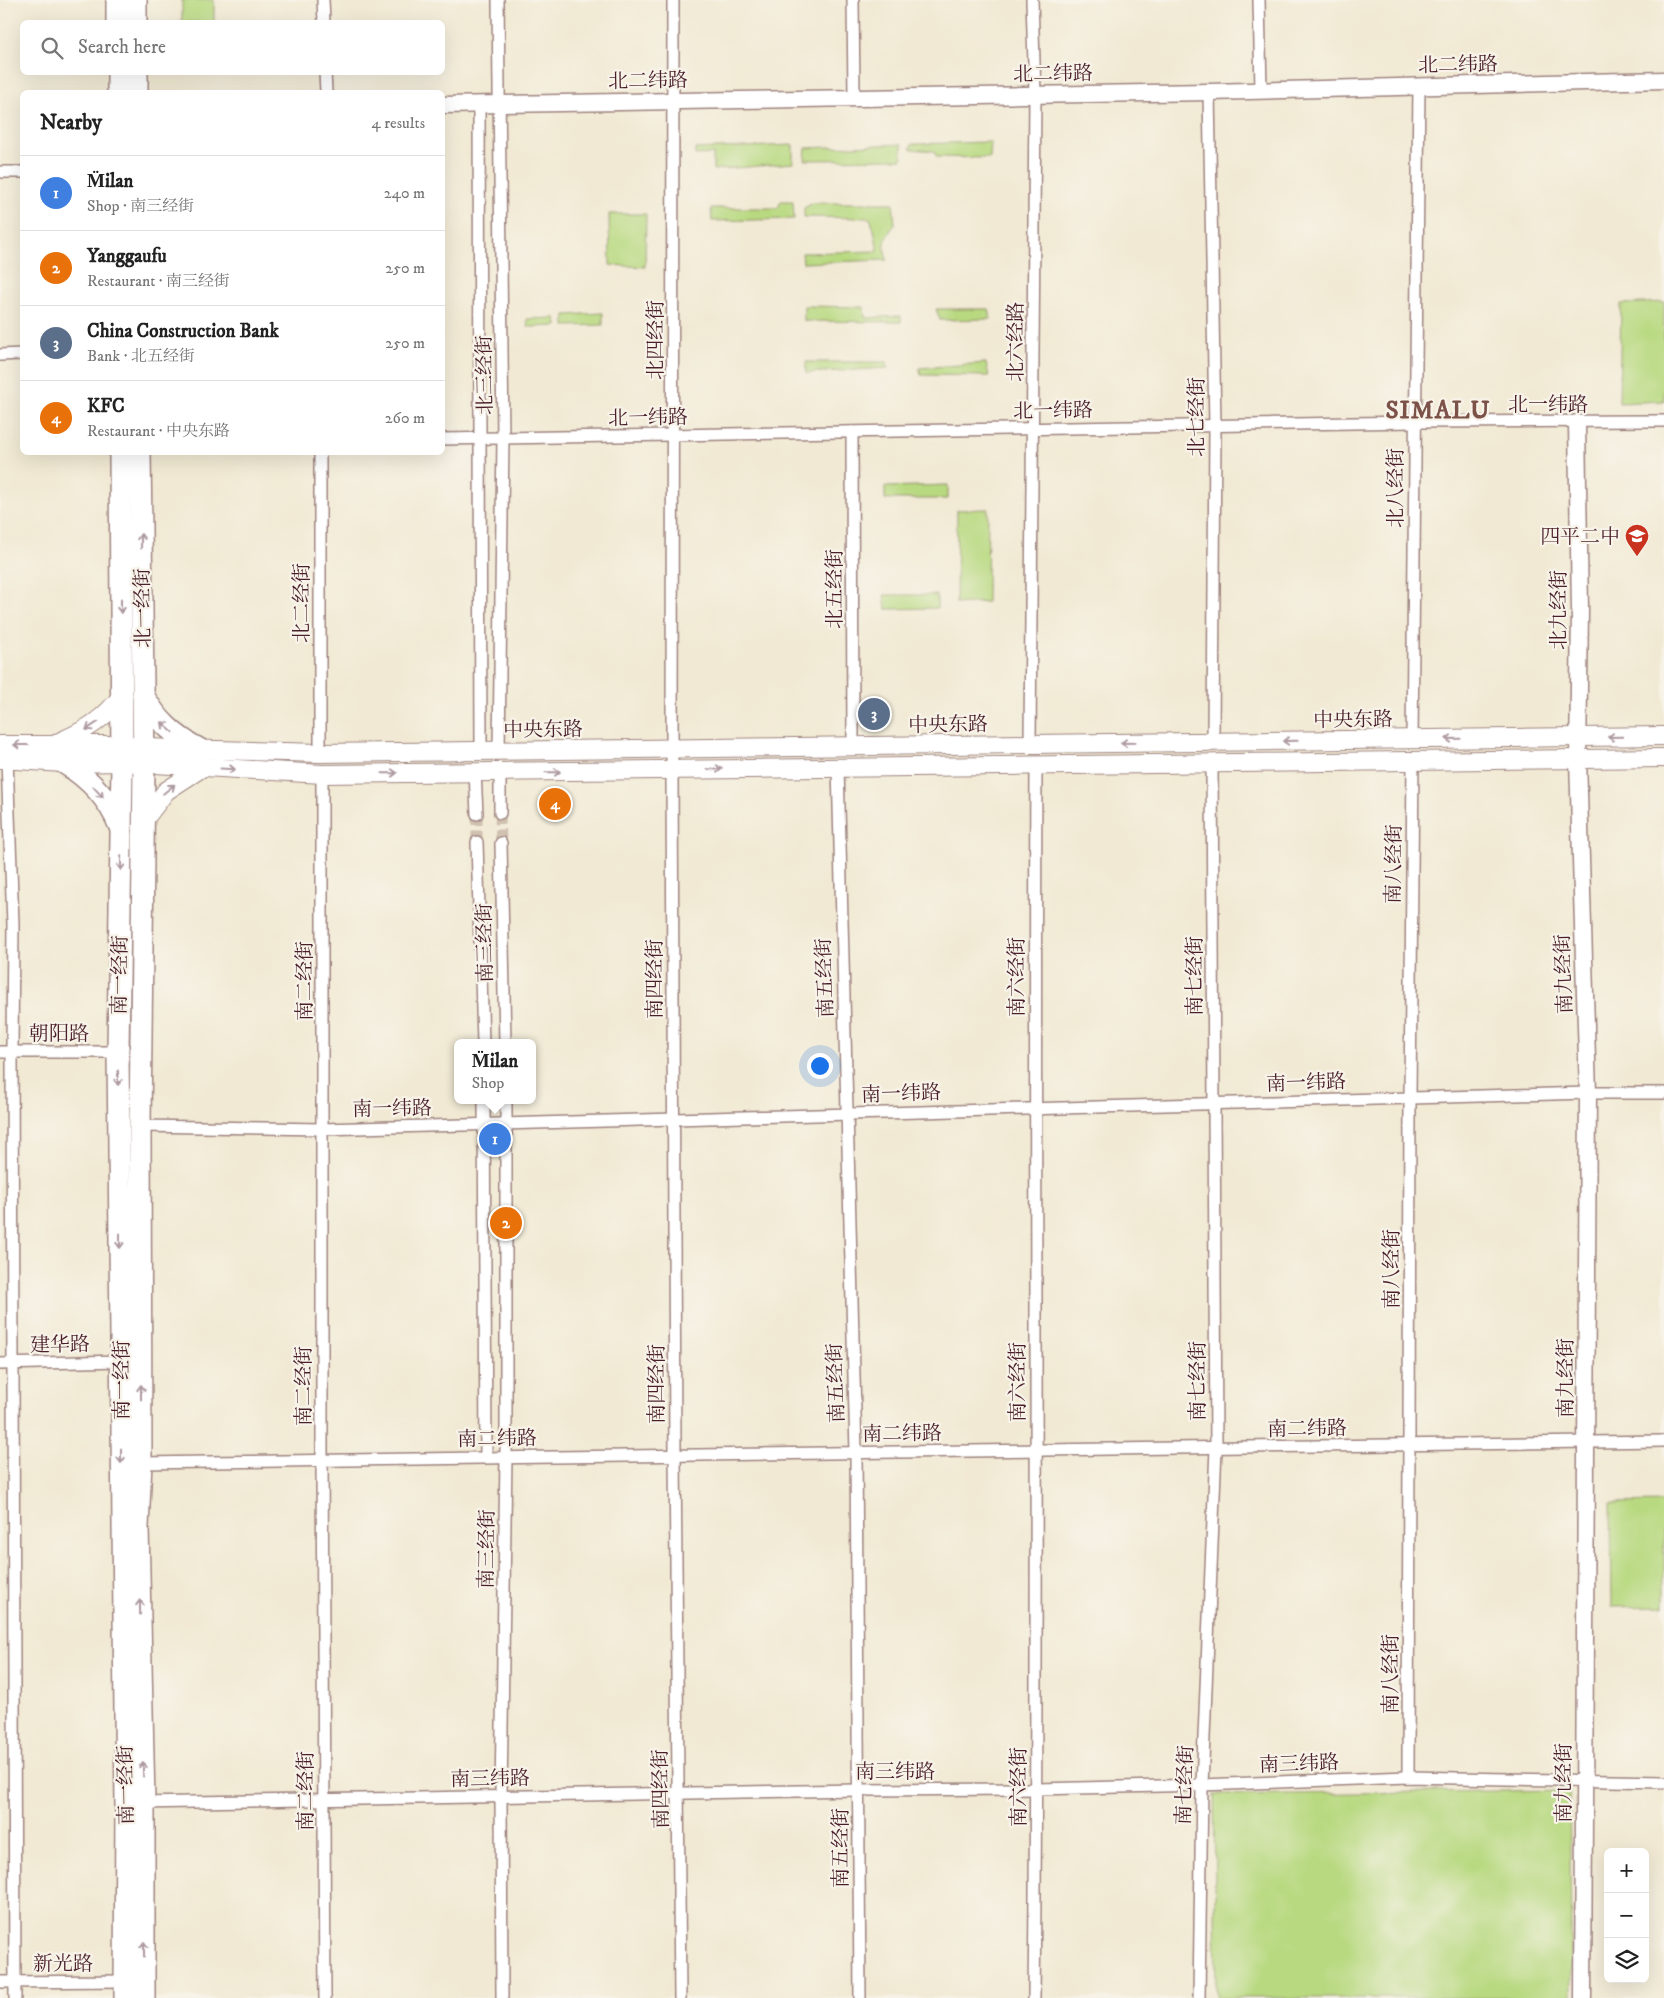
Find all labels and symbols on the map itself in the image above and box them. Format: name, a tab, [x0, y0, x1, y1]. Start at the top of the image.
street label: 北二纬路	[1418, 52, 1498, 79]
street label: 北二纬路	[1013, 61, 1093, 88]
street label: 北二纬路	[608, 68, 688, 95]
street label: 北四经街	[644, 300, 669, 380]
street label: 北六经路	[1004, 302, 1029, 382]
street label: 北三经街	[472, 335, 499, 415]
street label: 北七经街	[1185, 377, 1210, 457]
street label: 北一纬路	[1508, 393, 1588, 418]
district label: SIMALU	[1385, 395, 1491, 426]
street label: 北一纬路	[1013, 398, 1093, 425]
street label: 北一纬路	[608, 405, 688, 432]
street label: 北八经街	[1384, 448, 1409, 528]
school or university icon: 四平二中	[1624, 523, 1650, 557]
place label: 四平二中	[1540, 525, 1620, 550]
one-way arrow	[136, 534, 146, 550]
street label: 北五经街	[823, 549, 848, 629]
street label: 北二经街	[290, 563, 315, 643]
street label: 北一经街	[130, 568, 157, 648]
street label: 北九经街	[1547, 570, 1572, 650]
one-way arrow	[116, 598, 126, 614]
pin: 3	[858, 695, 890, 733]
street label: 中央东路	[1313, 707, 1393, 734]
street label: 中央东路	[908, 712, 988, 739]
street label: 中央东路	[503, 717, 583, 744]
one-way arrow	[85, 721, 99, 731]
one-way arrow	[160, 721, 173, 733]
one-way arrow	[1608, 732, 1624, 741]
one-way arrow	[1445, 734, 1462, 744]
one-way arrow	[1283, 736, 1299, 746]
one-way arrow	[1120, 738, 1136, 748]
one-way arrow	[13, 740, 29, 750]
one-way arrow	[220, 764, 236, 773]
one-way arrow	[706, 764, 723, 774]
one-way arrow	[544, 767, 561, 777]
one-way arrow	[382, 768, 398, 778]
one-way arrow	[163, 783, 176, 794]
one-way arrow	[93, 785, 104, 798]
pin: 4	[539, 785, 571, 823]
street label: 南八经街	[1381, 824, 1408, 904]
one-way arrow	[116, 854, 126, 871]
street label: 南三经街	[472, 903, 499, 983]
street label: 南九经街	[1551, 934, 1578, 1014]
street label: 南一经街	[107, 935, 134, 1015]
street label: 南七经街	[1183, 936, 1208, 1016]
street label: 南六经街	[1005, 937, 1030, 1017]
street label: 南五经街	[812, 938, 839, 1018]
street label: 南四经街	[643, 939, 668, 1019]
street label: 南二经街	[293, 941, 318, 1021]
street label: 朝阳路	[29, 1022, 89, 1047]
your location	[807, 1053, 833, 1079]
one-way arrow	[113, 1070, 123, 1086]
street label: 南一纬路	[1266, 1070, 1346, 1097]
street label: 南一纬路	[861, 1081, 941, 1108]
street label: 南一纬路	[352, 1096, 432, 1123]
pin: 1	[479, 1120, 511, 1158]
pin: 2	[490, 1204, 522, 1242]
street label: 南八经街	[1380, 1229, 1405, 1309]
one-way arrow	[115, 1232, 125, 1248]
street label: 建华路	[30, 1332, 90, 1359]
street label: 南九经街	[1554, 1338, 1579, 1418]
street label: 南一经街	[110, 1340, 135, 1420]
street label: 南七经街	[1186, 1341, 1211, 1421]
street label: 南六经街	[1006, 1342, 1031, 1422]
street label: 南五经街	[823, 1343, 850, 1423]
street label: 南四经街	[645, 1344, 670, 1424]
street label: 南二经街	[292, 1346, 317, 1426]
one-way arrow	[136, 1384, 146, 1400]
street label: 南二纬路	[1267, 1416, 1347, 1443]
street label: 南二纬路	[862, 1421, 942, 1448]
street label: 南二纬路	[457, 1426, 537, 1453]
one-way arrow	[116, 1447, 126, 1463]
street label: 南三经街	[474, 1509, 501, 1589]
one-way arrow	[135, 1599, 144, 1615]
street label: 南八经街	[1379, 1634, 1404, 1714]
street label: 南九经街	[1552, 1743, 1577, 1823]
street label: 南一经街	[113, 1745, 140, 1825]
street label: 南七经街	[1172, 1745, 1199, 1825]
street label: 南六经街	[1007, 1747, 1032, 1827]
street label: 南四经街	[648, 1749, 675, 1829]
street label: 南二经街	[294, 1751, 319, 1831]
street label: 南三纬路	[1259, 1751, 1339, 1778]
street label: 南三纬路	[855, 1760, 935, 1785]
one-way arrow	[138, 1762, 148, 1778]
street label: 南三纬路	[450, 1766, 530, 1793]
street label: 南五经街	[829, 1808, 854, 1888]
one-way arrow	[139, 1942, 149, 1958]
street label: 新光路	[33, 1952, 93, 1977]

